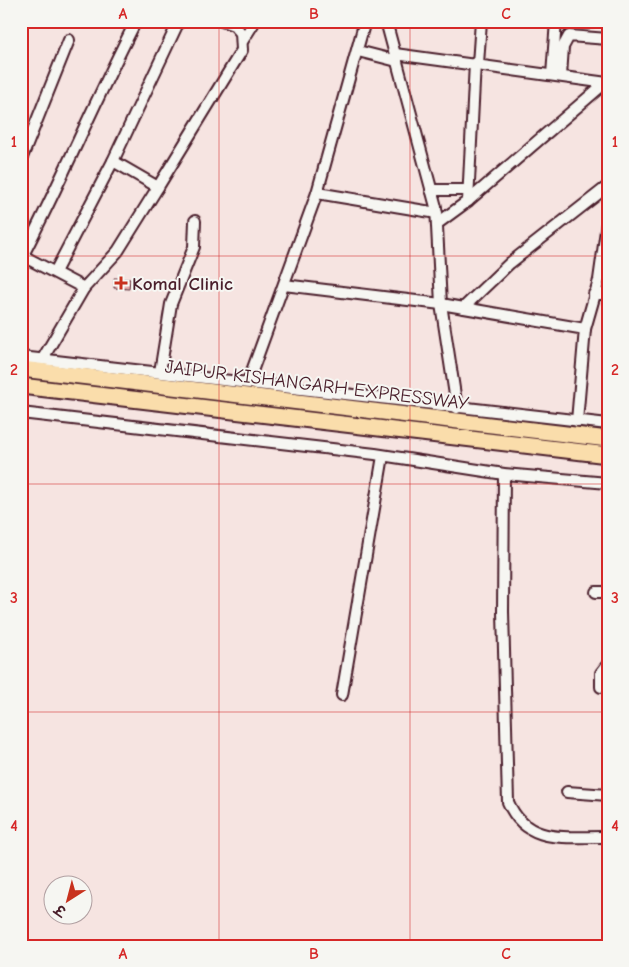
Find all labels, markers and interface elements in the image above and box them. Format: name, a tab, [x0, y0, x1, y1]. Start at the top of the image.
text: A	[119, 5, 128, 23]
text: B	[309, 5, 319, 23]
text: C	[501, 5, 511, 23]
text: 1	[11, 133, 17, 151]
text: 1	[612, 133, 618, 151]
place label: Komal Clinic	[132, 273, 233, 295]
marker: Komal Clinic	[114, 276, 128, 290]
street label: JAIPUR KISHANGARH EXPRESSWAY	[164, 355, 471, 415]
text: 2	[10, 361, 18, 379]
text: 2	[611, 361, 619, 379]
text: 3	[10, 589, 18, 607]
text: 3	[611, 589, 619, 607]
text: 4	[10, 817, 18, 835]
text: 4	[611, 817, 619, 835]
north arrow	[42, 874, 92, 924]
text: उ	[51, 900, 71, 921]
text: A	[119, 945, 128, 963]
text: B	[309, 945, 319, 963]
text: C	[501, 945, 511, 963]

